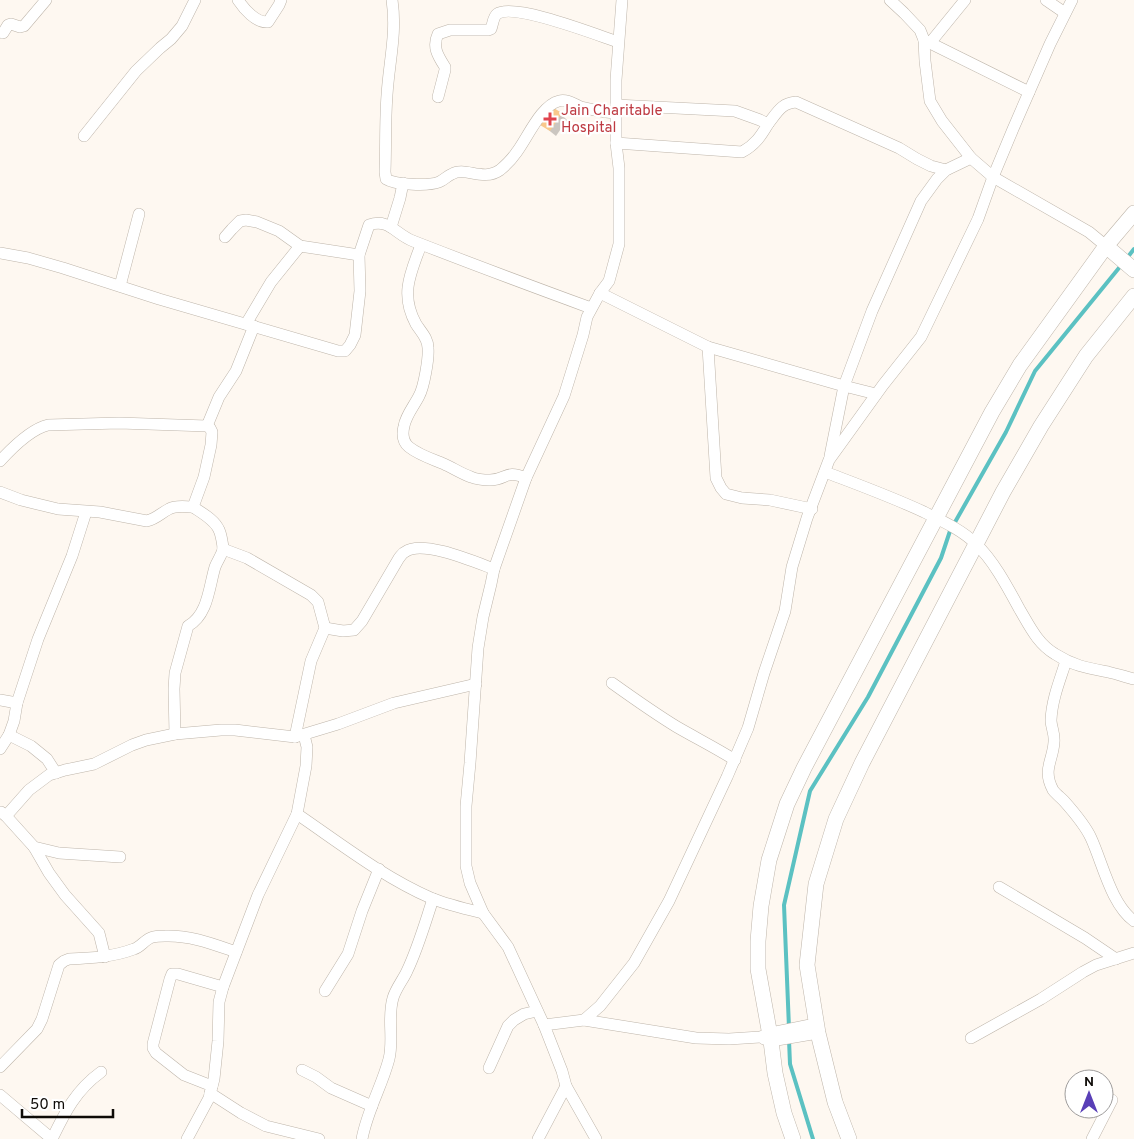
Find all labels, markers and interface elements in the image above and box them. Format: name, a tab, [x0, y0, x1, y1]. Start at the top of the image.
place label: Jain Charitable Hospital	[561, 102, 663, 138]
marker: Jain Charitable Hospital	[543, 112, 557, 126]
north arrow	[1064, 1069, 1114, 1119]
text: N	[1084, 1074, 1094, 1091]
scale bar	[22, 1086, 114, 1118]
text: 50 m	[30, 1096, 65, 1115]

